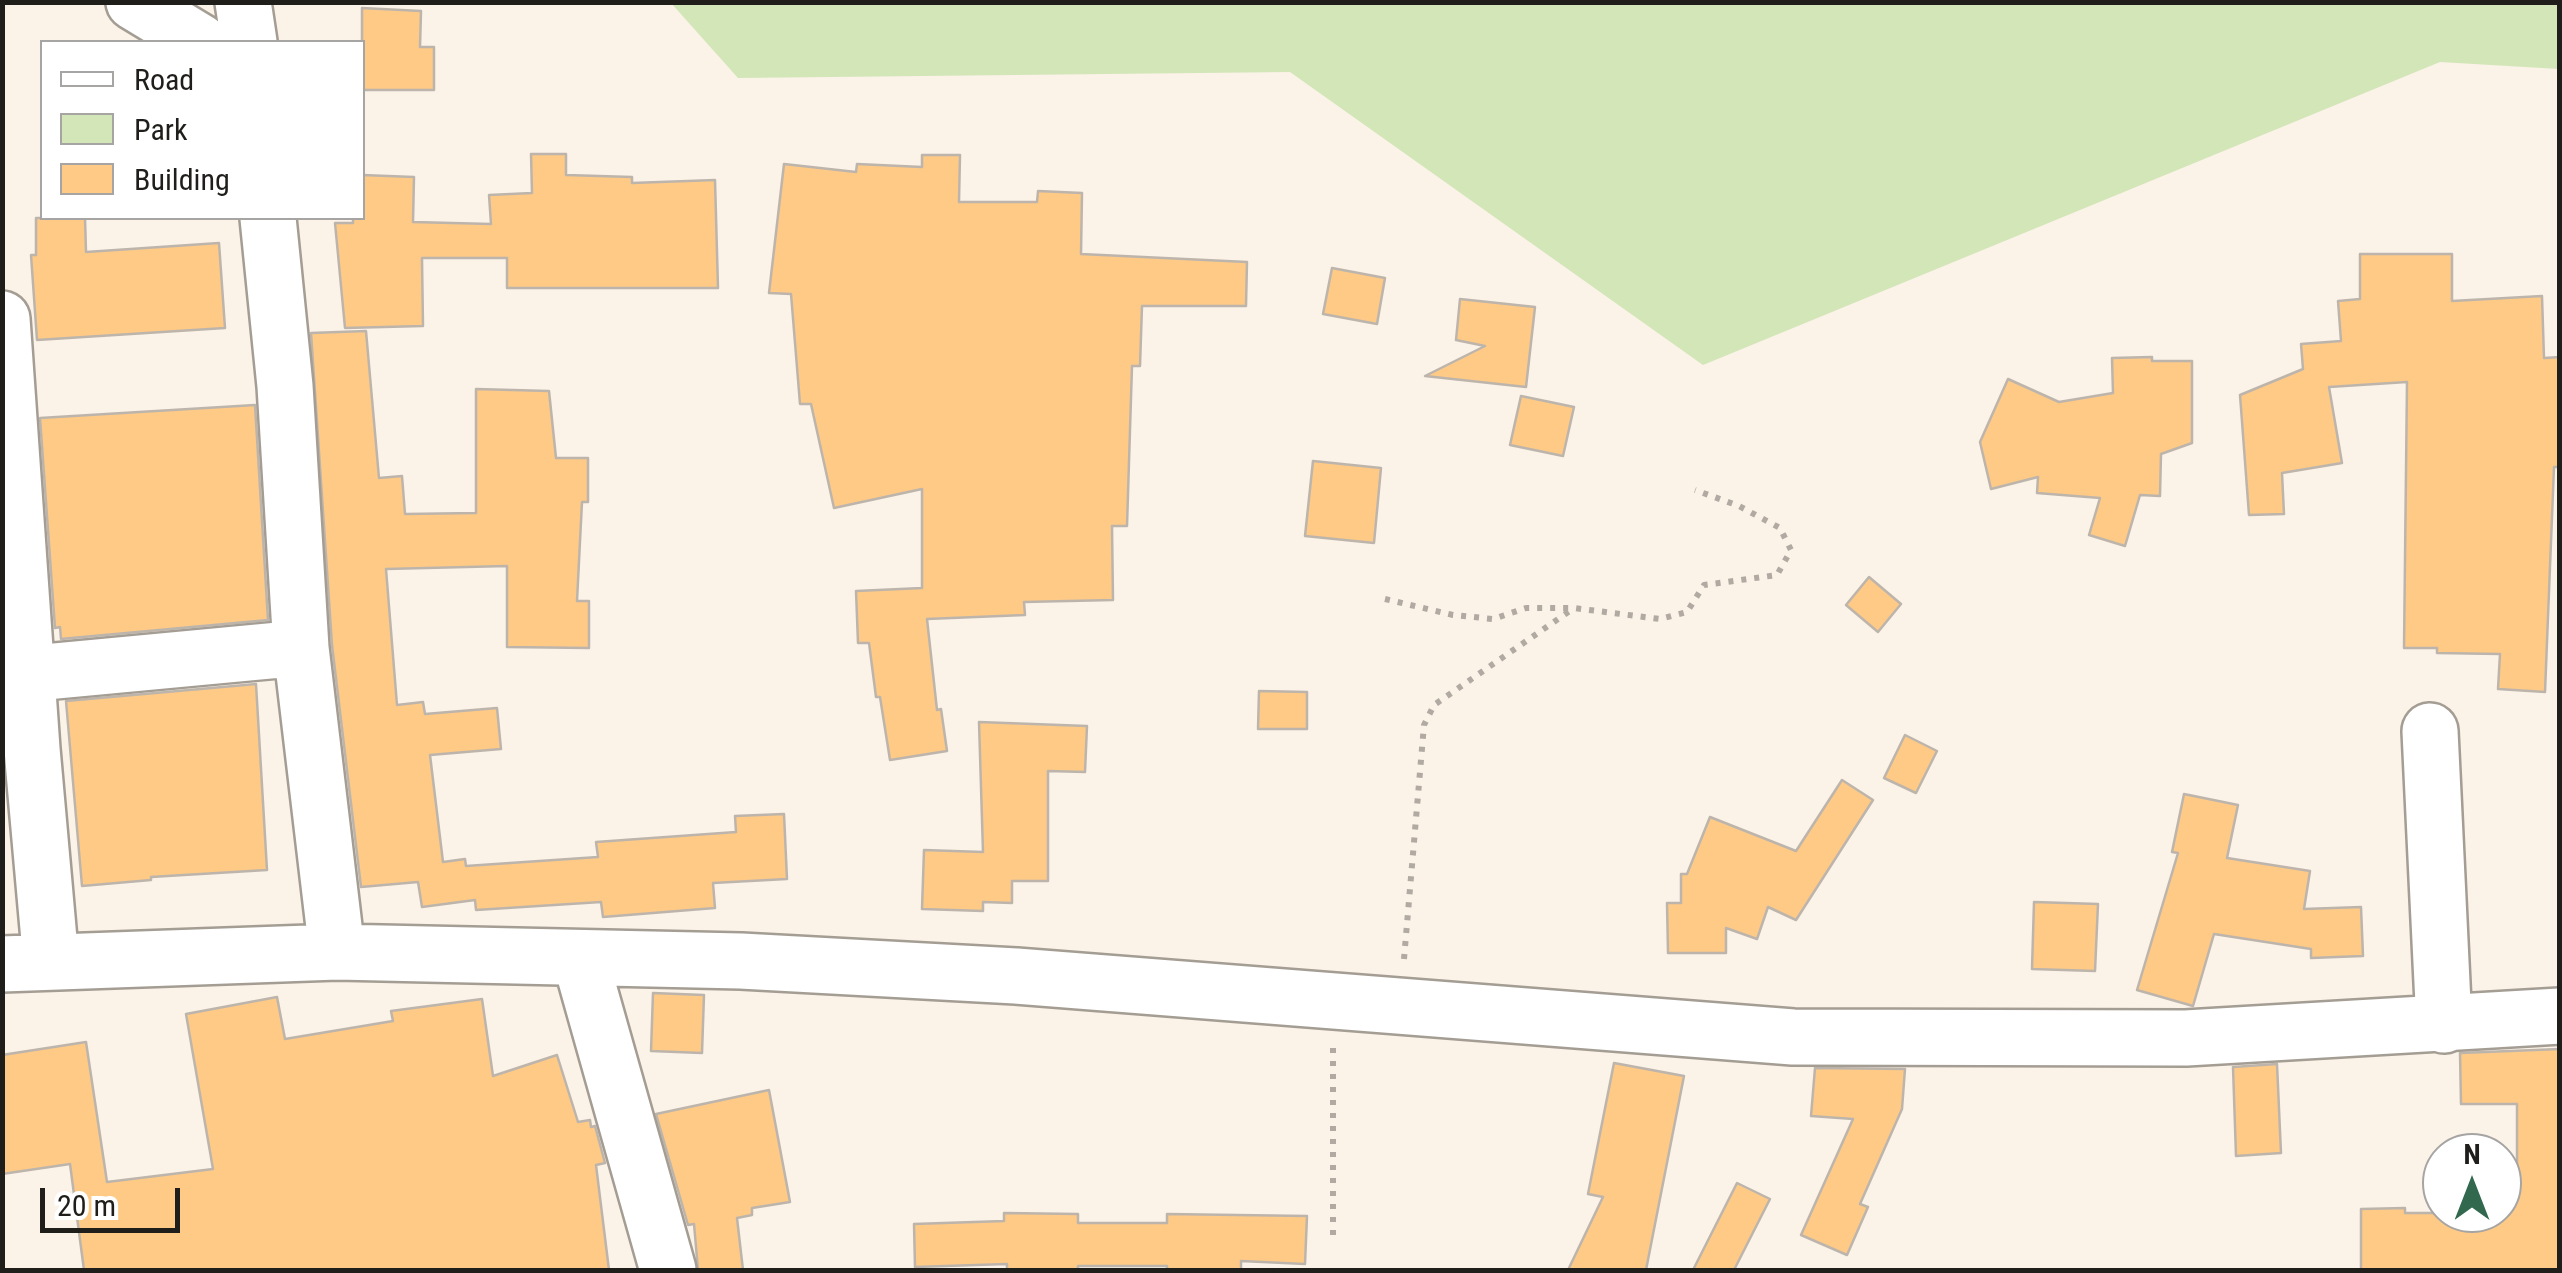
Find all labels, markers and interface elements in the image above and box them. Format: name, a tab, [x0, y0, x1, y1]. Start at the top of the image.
legend	[40, 40, 365, 220]
text: Road	[134, 62, 194, 97]
text: Park	[134, 112, 188, 147]
text: Building	[134, 162, 230, 197]
north arrow	[2422, 1133, 2522, 1233]
text: N	[2463, 1138, 2481, 1171]
scale bar	[45, 1168, 185, 1230]
text: 20 m	[57, 1188, 116, 1223]

